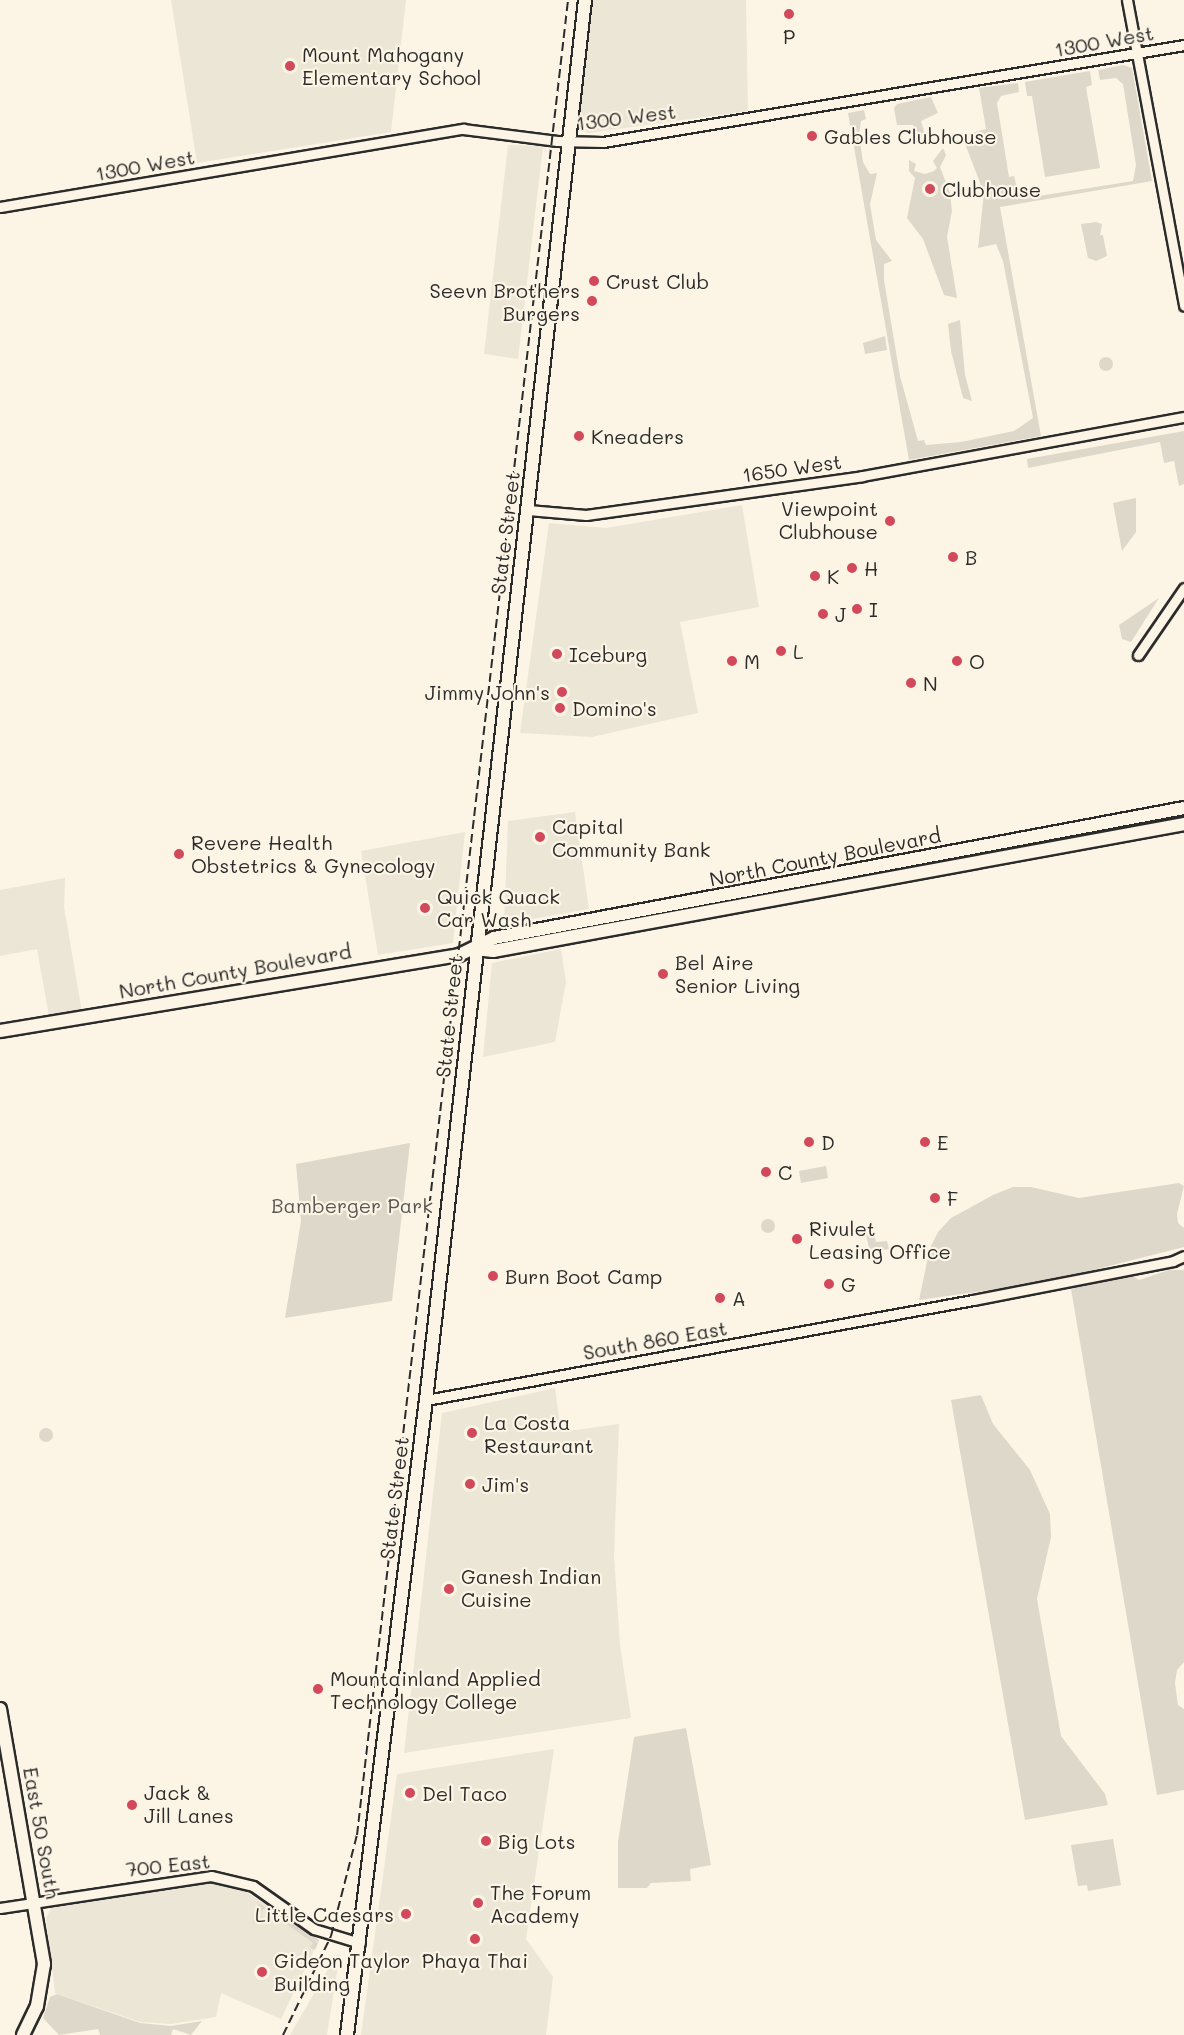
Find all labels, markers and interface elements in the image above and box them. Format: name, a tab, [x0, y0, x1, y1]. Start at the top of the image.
marker: P	[782, 7, 796, 21]
street label: 1300 West	[1053, 20, 1155, 62]
place label: P	[783, 24, 795, 48]
place label: Mount Mahogany Elementary School	[302, 42, 481, 89]
marker: Mount Mahogany Elementary School	[283, 59, 297, 73]
street label: 1300 West	[575, 99, 677, 135]
place label: Gables Clubhouse	[824, 124, 997, 148]
marker: Gables Clubhouse	[805, 129, 819, 143]
street label: 1300 West	[94, 144, 196, 186]
place label: Clubhouse	[942, 177, 1041, 201]
marker: Clubhouse	[923, 182, 937, 196]
place label: Crust Club	[606, 269, 709, 293]
marker: Crust Club	[587, 274, 601, 288]
place label: Seevn Brothers Burgers	[429, 278, 580, 325]
marker: Seevn Brothers Burgers	[585, 294, 599, 308]
place label: Kneaders	[591, 424, 684, 448]
marker: Kneaders	[572, 429, 586, 443]
street label: 1650 West	[741, 449, 843, 487]
street label: State Street	[486, 470, 524, 596]
place label: Viewpoint Clubhouse	[779, 497, 878, 544]
marker: Viewpoint Clubhouse	[883, 514, 897, 528]
place label: B	[965, 545, 977, 569]
marker: B	[946, 550, 960, 564]
place label: H	[864, 556, 878, 580]
marker: H	[845, 561, 859, 575]
place label: K	[827, 564, 839, 588]
marker: K	[808, 569, 822, 583]
place label: I	[869, 597, 878, 621]
place label: J	[835, 602, 846, 626]
marker: I	[850, 602, 864, 616]
marker: J	[816, 607, 830, 621]
place label: L	[793, 639, 804, 663]
place label: Iceburg	[569, 642, 647, 666]
marker: L	[774, 644, 788, 658]
marker: Iceburg	[550, 647, 564, 661]
place label: M	[744, 649, 760, 673]
place label: O	[969, 649, 985, 673]
marker: M	[725, 654, 739, 668]
marker: O	[950, 654, 964, 668]
place label: N	[923, 671, 938, 695]
marker: N	[904, 676, 918, 690]
place label: Jimmy John's	[425, 680, 550, 704]
marker: Jimmy John's	[555, 685, 569, 699]
place label: Domino's	[572, 696, 657, 720]
marker: Domino's	[553, 701, 567, 715]
place label: Capital Community Bank	[552, 814, 710, 861]
street label: North County Boulevard	[707, 823, 943, 891]
marker: Capital Community Bank	[533, 830, 547, 844]
place label: Revere Health Obstetrics & Gynecology	[191, 831, 435, 878]
marker: Revere Health Obstetrics & Gynecology	[172, 847, 186, 861]
place label: Quick Quack Car Wash	[437, 885, 560, 932]
marker: Quick Quack Car Wash	[418, 901, 432, 915]
street label: North County Boulevard	[117, 939, 353, 1003]
place label: Bel Aire Senior Living	[675, 951, 800, 998]
street label: State Street	[431, 953, 467, 1079]
marker: Bel Aire Senior Living	[656, 967, 670, 981]
place label: D	[821, 1130, 835, 1154]
place label: E	[937, 1130, 948, 1154]
marker: D	[802, 1135, 816, 1149]
marker: E	[918, 1135, 932, 1149]
place label: C	[778, 1160, 792, 1184]
marker: C	[759, 1165, 773, 1179]
place label: F	[947, 1186, 958, 1210]
marker: F	[928, 1191, 942, 1205]
park label: Bamberger Park	[271, 1193, 433, 1217]
place label: Rivulet Leasing Office	[809, 1216, 951, 1263]
marker: Rivulet Leasing Office	[790, 1232, 804, 1246]
place label: Burn Boot Camp	[505, 1264, 662, 1288]
marker: Burn Boot Camp	[486, 1269, 500, 1283]
place label: G	[841, 1272, 856, 1296]
marker: G	[822, 1277, 836, 1291]
place label: A	[732, 1286, 746, 1310]
marker: A	[713, 1291, 727, 1305]
street label: South 860 East	[581, 1316, 729, 1364]
place label: La Costa Restaurant	[484, 1410, 593, 1457]
marker: La Costa Restaurant	[465, 1426, 479, 1440]
street label: State Street	[375, 1435, 413, 1561]
place label: Jim's	[482, 1472, 529, 1496]
marker: Jim's	[463, 1477, 477, 1491]
place label: Ganesh Indian Cuisine	[461, 1565, 601, 1612]
marker: Ganesh Indian Cuisine	[442, 1582, 456, 1596]
place label: Mountainland Applied Technology College	[330, 1666, 541, 1713]
marker: Mountainland Applied Technology College	[311, 1682, 325, 1696]
street label: East 50 South	[19, 1765, 65, 1901]
place label: Jack & Jill Lanes	[144, 1781, 234, 1828]
place label: Del Taco	[422, 1781, 507, 1805]
marker: Del Taco	[403, 1786, 417, 1800]
marker: Jack & Jill Lanes	[125, 1798, 139, 1812]
place label: Big Lots	[498, 1829, 575, 1853]
marker: Big Lots	[479, 1834, 493, 1848]
street label: 700 East	[125, 1849, 211, 1881]
place label: The Forum Academy	[490, 1880, 591, 1927]
marker: The Forum Academy	[471, 1896, 485, 1910]
place label: Little Caesars	[255, 1902, 394, 1926]
marker: Little Caesars	[399, 1907, 413, 1921]
marker: Phaya Thai	[468, 1932, 482, 1946]
place label: Gideon Taylor Building	[274, 1948, 410, 1995]
place label: Phaya Thai	[422, 1948, 528, 1972]
marker: Gideon Taylor Building	[255, 1965, 269, 1979]

